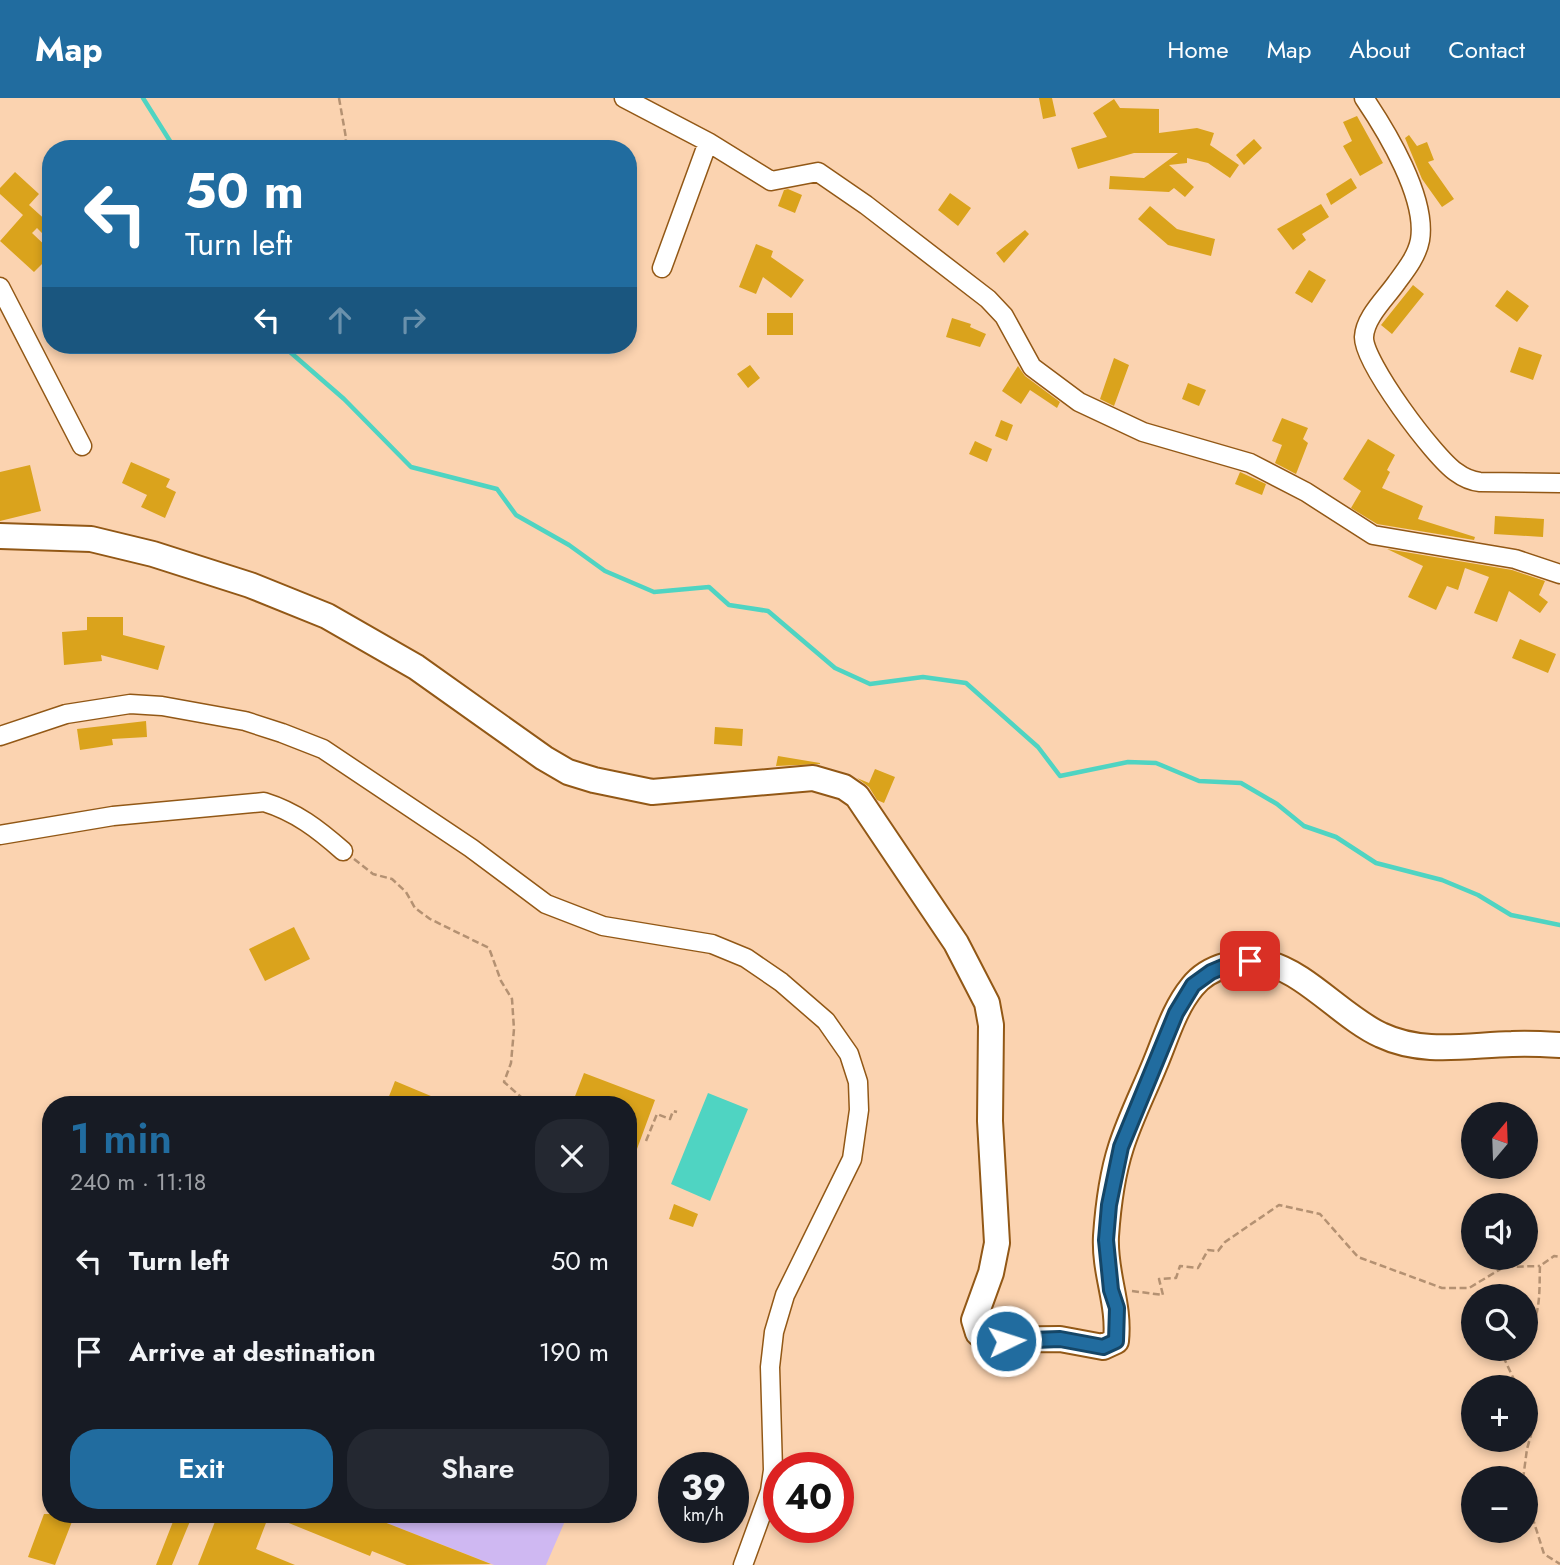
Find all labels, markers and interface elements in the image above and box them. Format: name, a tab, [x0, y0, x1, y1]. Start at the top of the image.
text: Map	[35, 26, 103, 73]
text: Home	[1167, 32, 1229, 67]
text: Map	[1267, 32, 1311, 67]
text: About	[1349, 32, 1410, 67]
text: Contact	[1448, 32, 1525, 67]
text: 50 m	[185, 156, 304, 226]
icon: left	[70, 168, 161, 259]
text: Turn left	[185, 221, 292, 267]
icon: left	[248, 301, 286, 339]
icon: ahead	[321, 301, 359, 339]
icon: right	[394, 301, 432, 339]
pin	[1220, 931, 1280, 991]
icon: arrive	[1231, 942, 1269, 980]
north arrow	[1461, 1102, 1538, 1180]
map controls	[1461, 1102, 1538, 1543]
text: 1 min	[70, 1108, 172, 1169]
button: close	[535, 1119, 609, 1193]
text: 240 m · 11:18	[70, 1165, 206, 1199]
button: sound	[1461, 1193, 1538, 1270]
icon: left	[70, 1242, 108, 1280]
text: Turn left	[129, 1242, 229, 1280]
text: 50 m	[551, 1242, 609, 1280]
button: search	[1461, 1284, 1538, 1361]
position arrow	[969, 1304, 1043, 1378]
icon: arrive	[70, 1333, 108, 1371]
text: Arrive at destination	[129, 1333, 376, 1371]
text: 190 m	[539, 1333, 609, 1371]
button: +	[1461, 1375, 1538, 1452]
button: Exit	[70, 1429, 333, 1509]
button: Share	[347, 1429, 609, 1509]
speed limit sign: 40	[763, 1452, 854, 1543]
text: 39	[681, 1463, 726, 1513]
button: −	[1461, 1466, 1538, 1543]
text: km/h	[683, 1502, 724, 1528]

